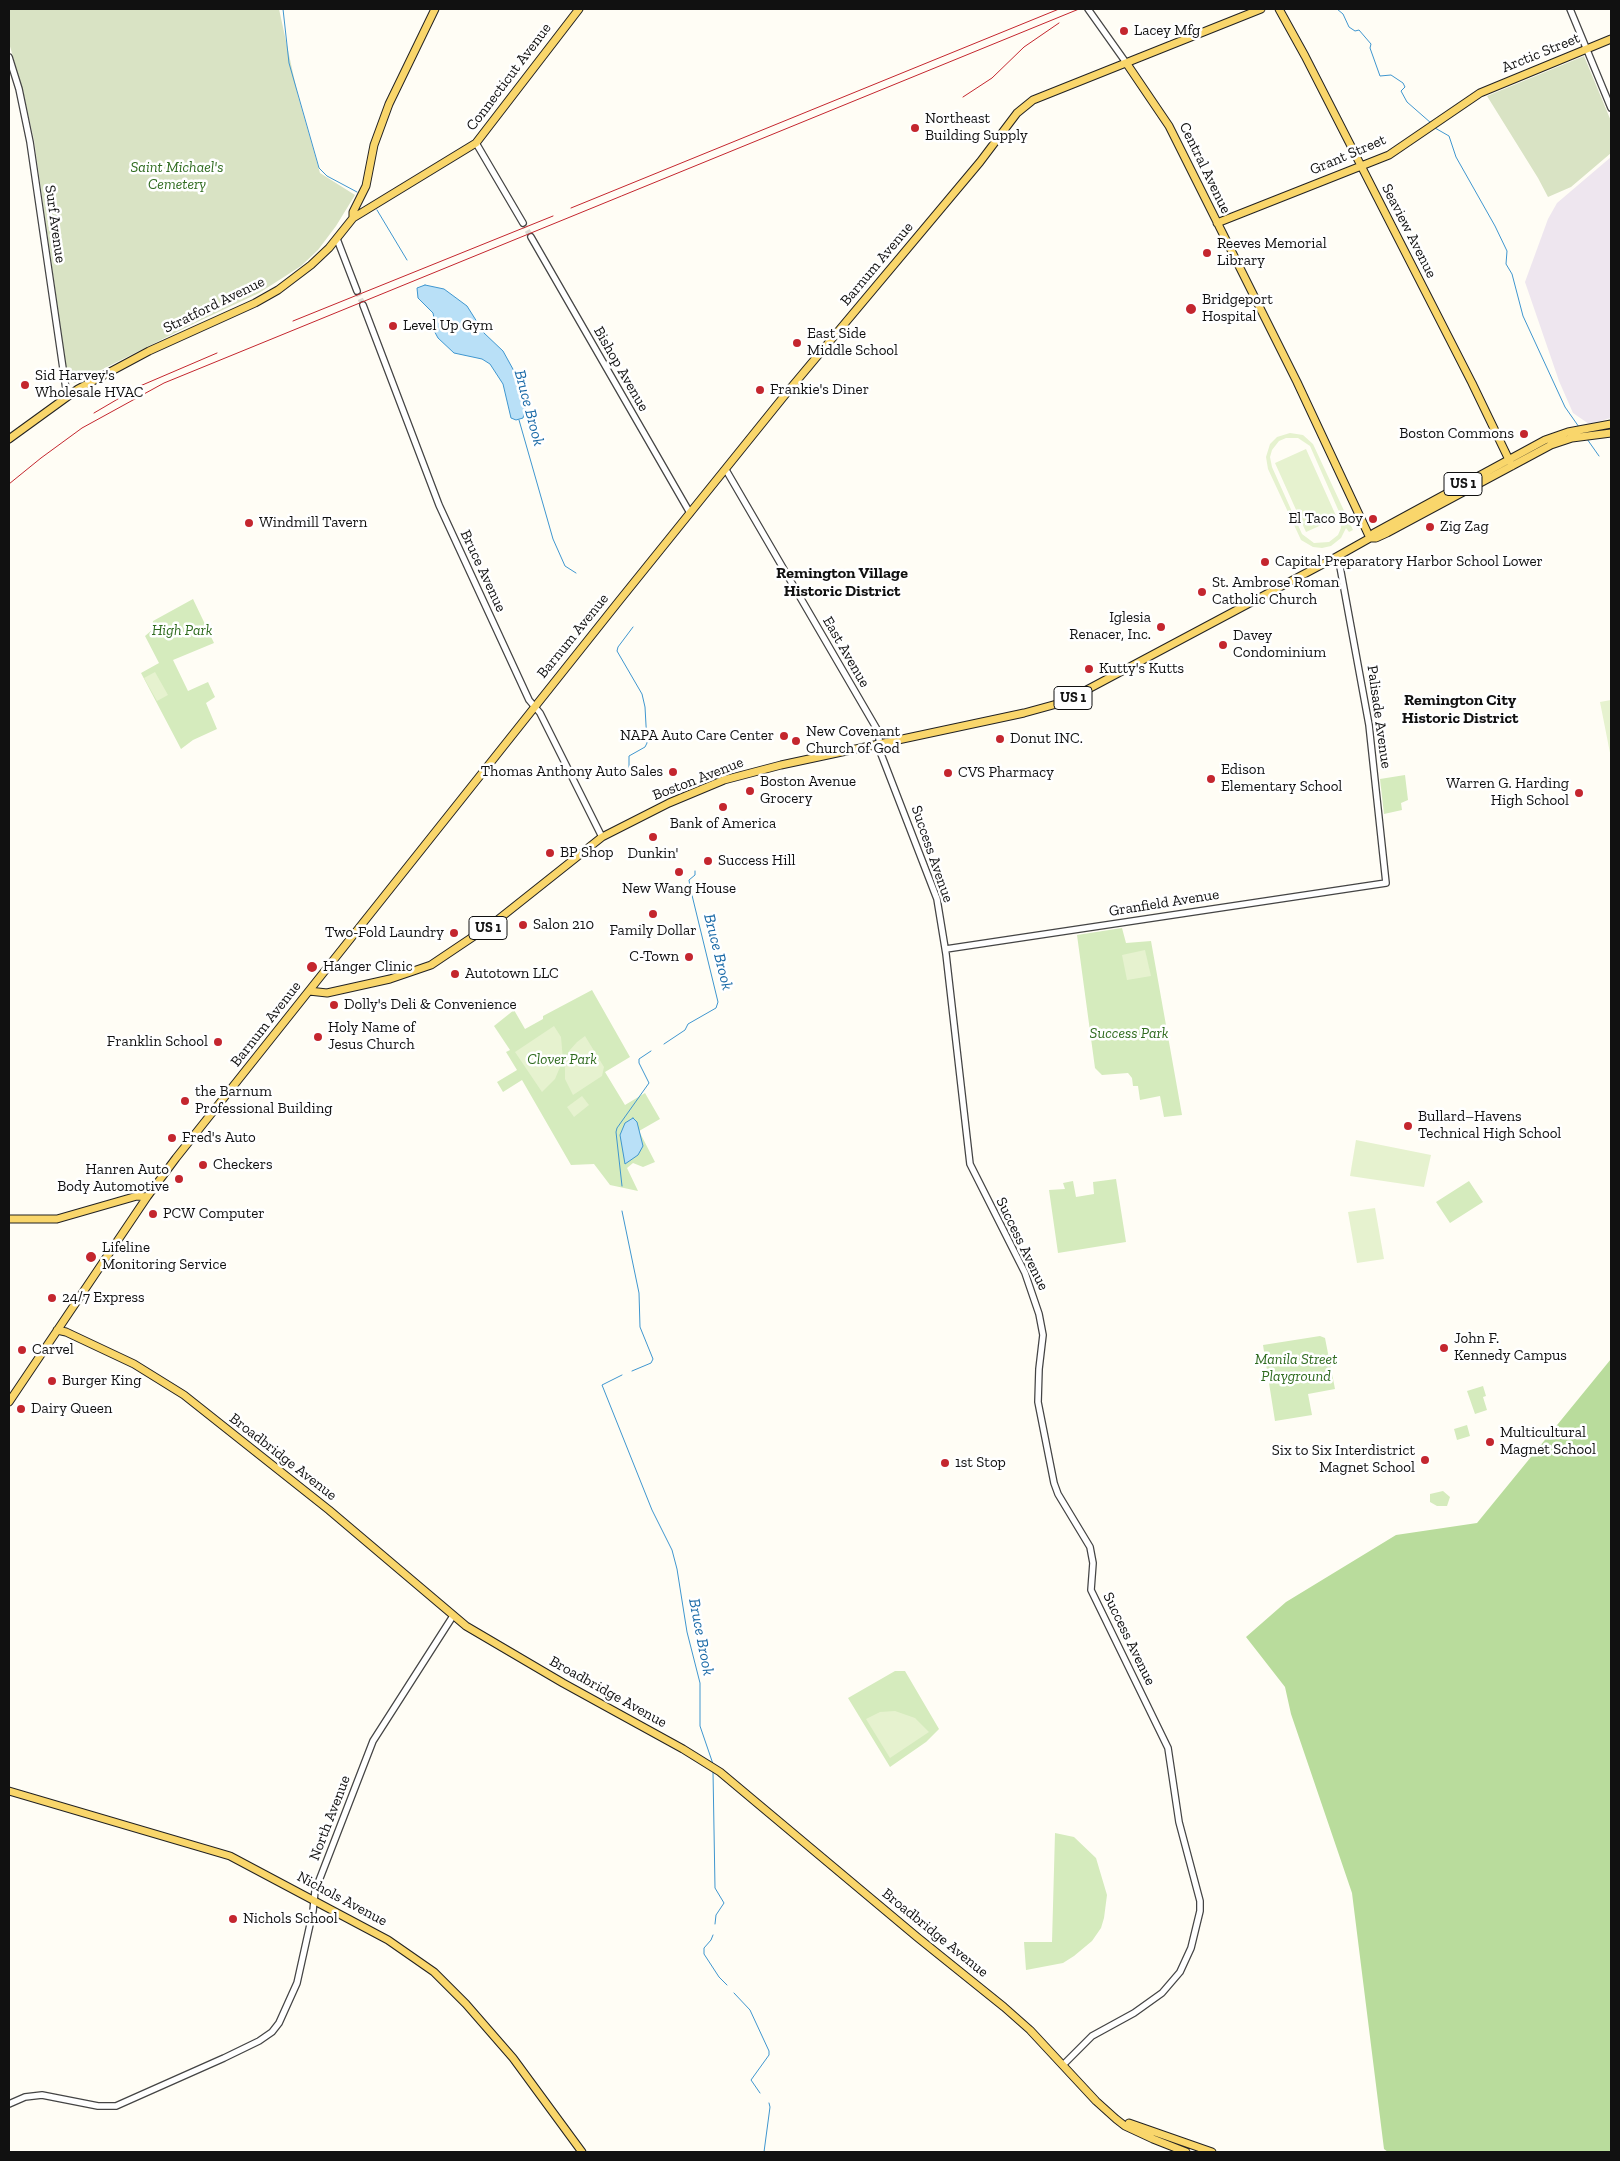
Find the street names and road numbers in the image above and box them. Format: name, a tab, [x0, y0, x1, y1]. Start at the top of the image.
street label: Connecticut Avenue	[463, 20, 555, 134]
street label: Arctic Street	[1499, 29, 1583, 77]
street label: Central Avenue	[1175, 119, 1235, 217]
street label: Grant Street	[1307, 131, 1389, 179]
street label: Seaview Avenue	[1378, 181, 1440, 281]
street label: Surf Avenue	[41, 184, 69, 264]
street label: Barnum Avenue	[837, 219, 917, 309]
street label: Stratford Avenue	[160, 273, 268, 337]
street label: Bishop Avenue	[589, 323, 653, 415]
road number: US 1	[1444, 472, 1482, 496]
street label: Bruce Avenue	[456, 527, 510, 615]
street label: Barnum Avenue	[533, 590, 613, 682]
street label: East Avenue	[818, 613, 874, 691]
street label: Palisade Avenue	[1363, 664, 1395, 770]
road number: US 1	[1054, 686, 1092, 710]
street label: Boston Avenue	[650, 753, 746, 805]
street label: Success Avenue	[907, 803, 957, 905]
street label: Granfield Avenue	[1108, 885, 1220, 921]
road number: US 1	[469, 916, 507, 940]
street label: Barnum Avenue	[227, 978, 305, 1070]
street label: Success Avenue	[992, 1194, 1052, 1294]
street label: Broadbridge Avenue	[226, 1409, 340, 1505]
street label: Success Avenue	[1099, 1589, 1159, 1689]
street label: Broadbridge Avenue	[546, 1652, 670, 1732]
street label: North Avenue	[306, 1773, 354, 1863]
street label: Nichols Avenue	[294, 1868, 390, 1930]
street label: Broadbridge Avenue	[878, 1885, 992, 1981]

